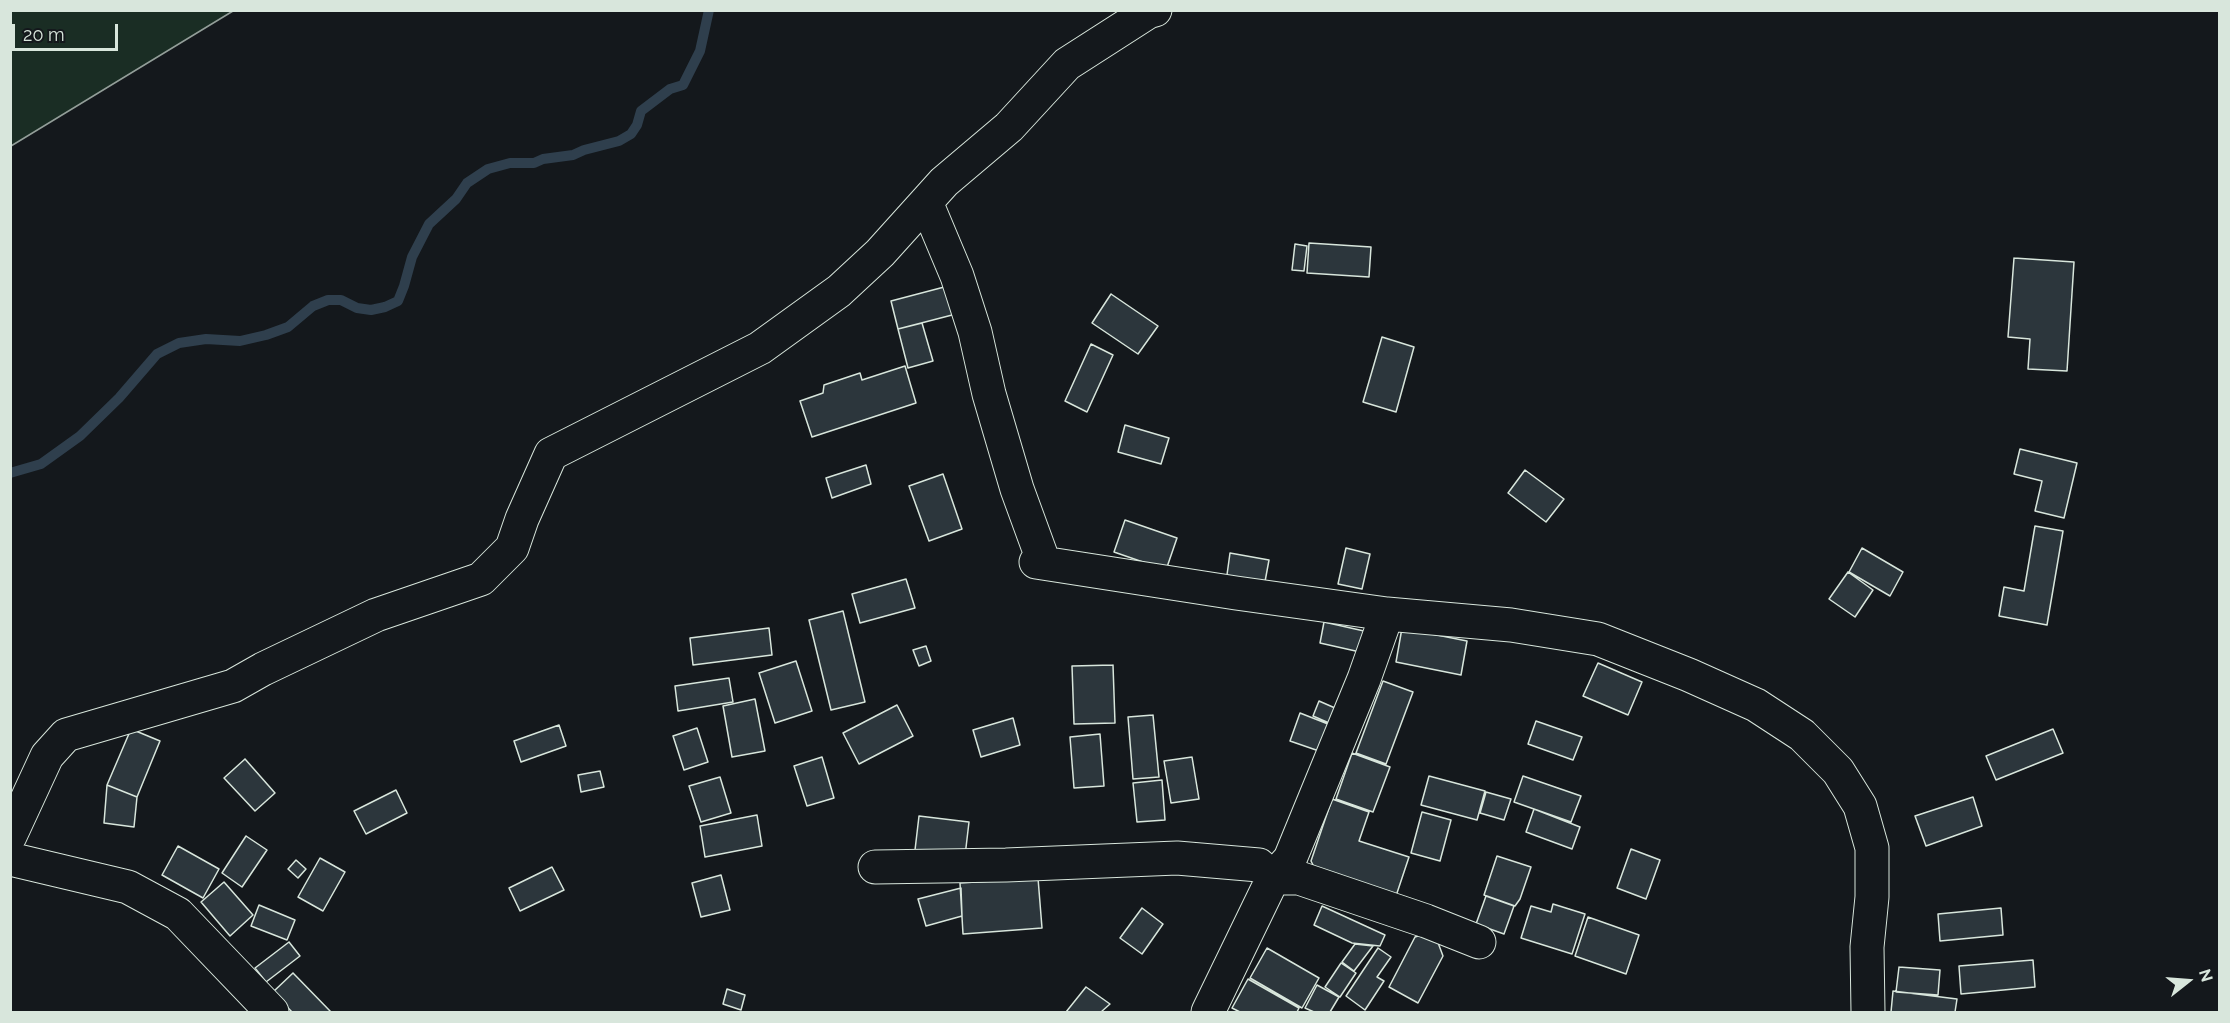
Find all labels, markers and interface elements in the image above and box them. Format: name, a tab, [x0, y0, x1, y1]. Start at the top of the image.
scale bar	[15, 12, 122, 50]
text: 20 m	[23, 24, 65, 45]
north arrow	[2158, 951, 2218, 1011]
text: N	[2195, 967, 2217, 984]

